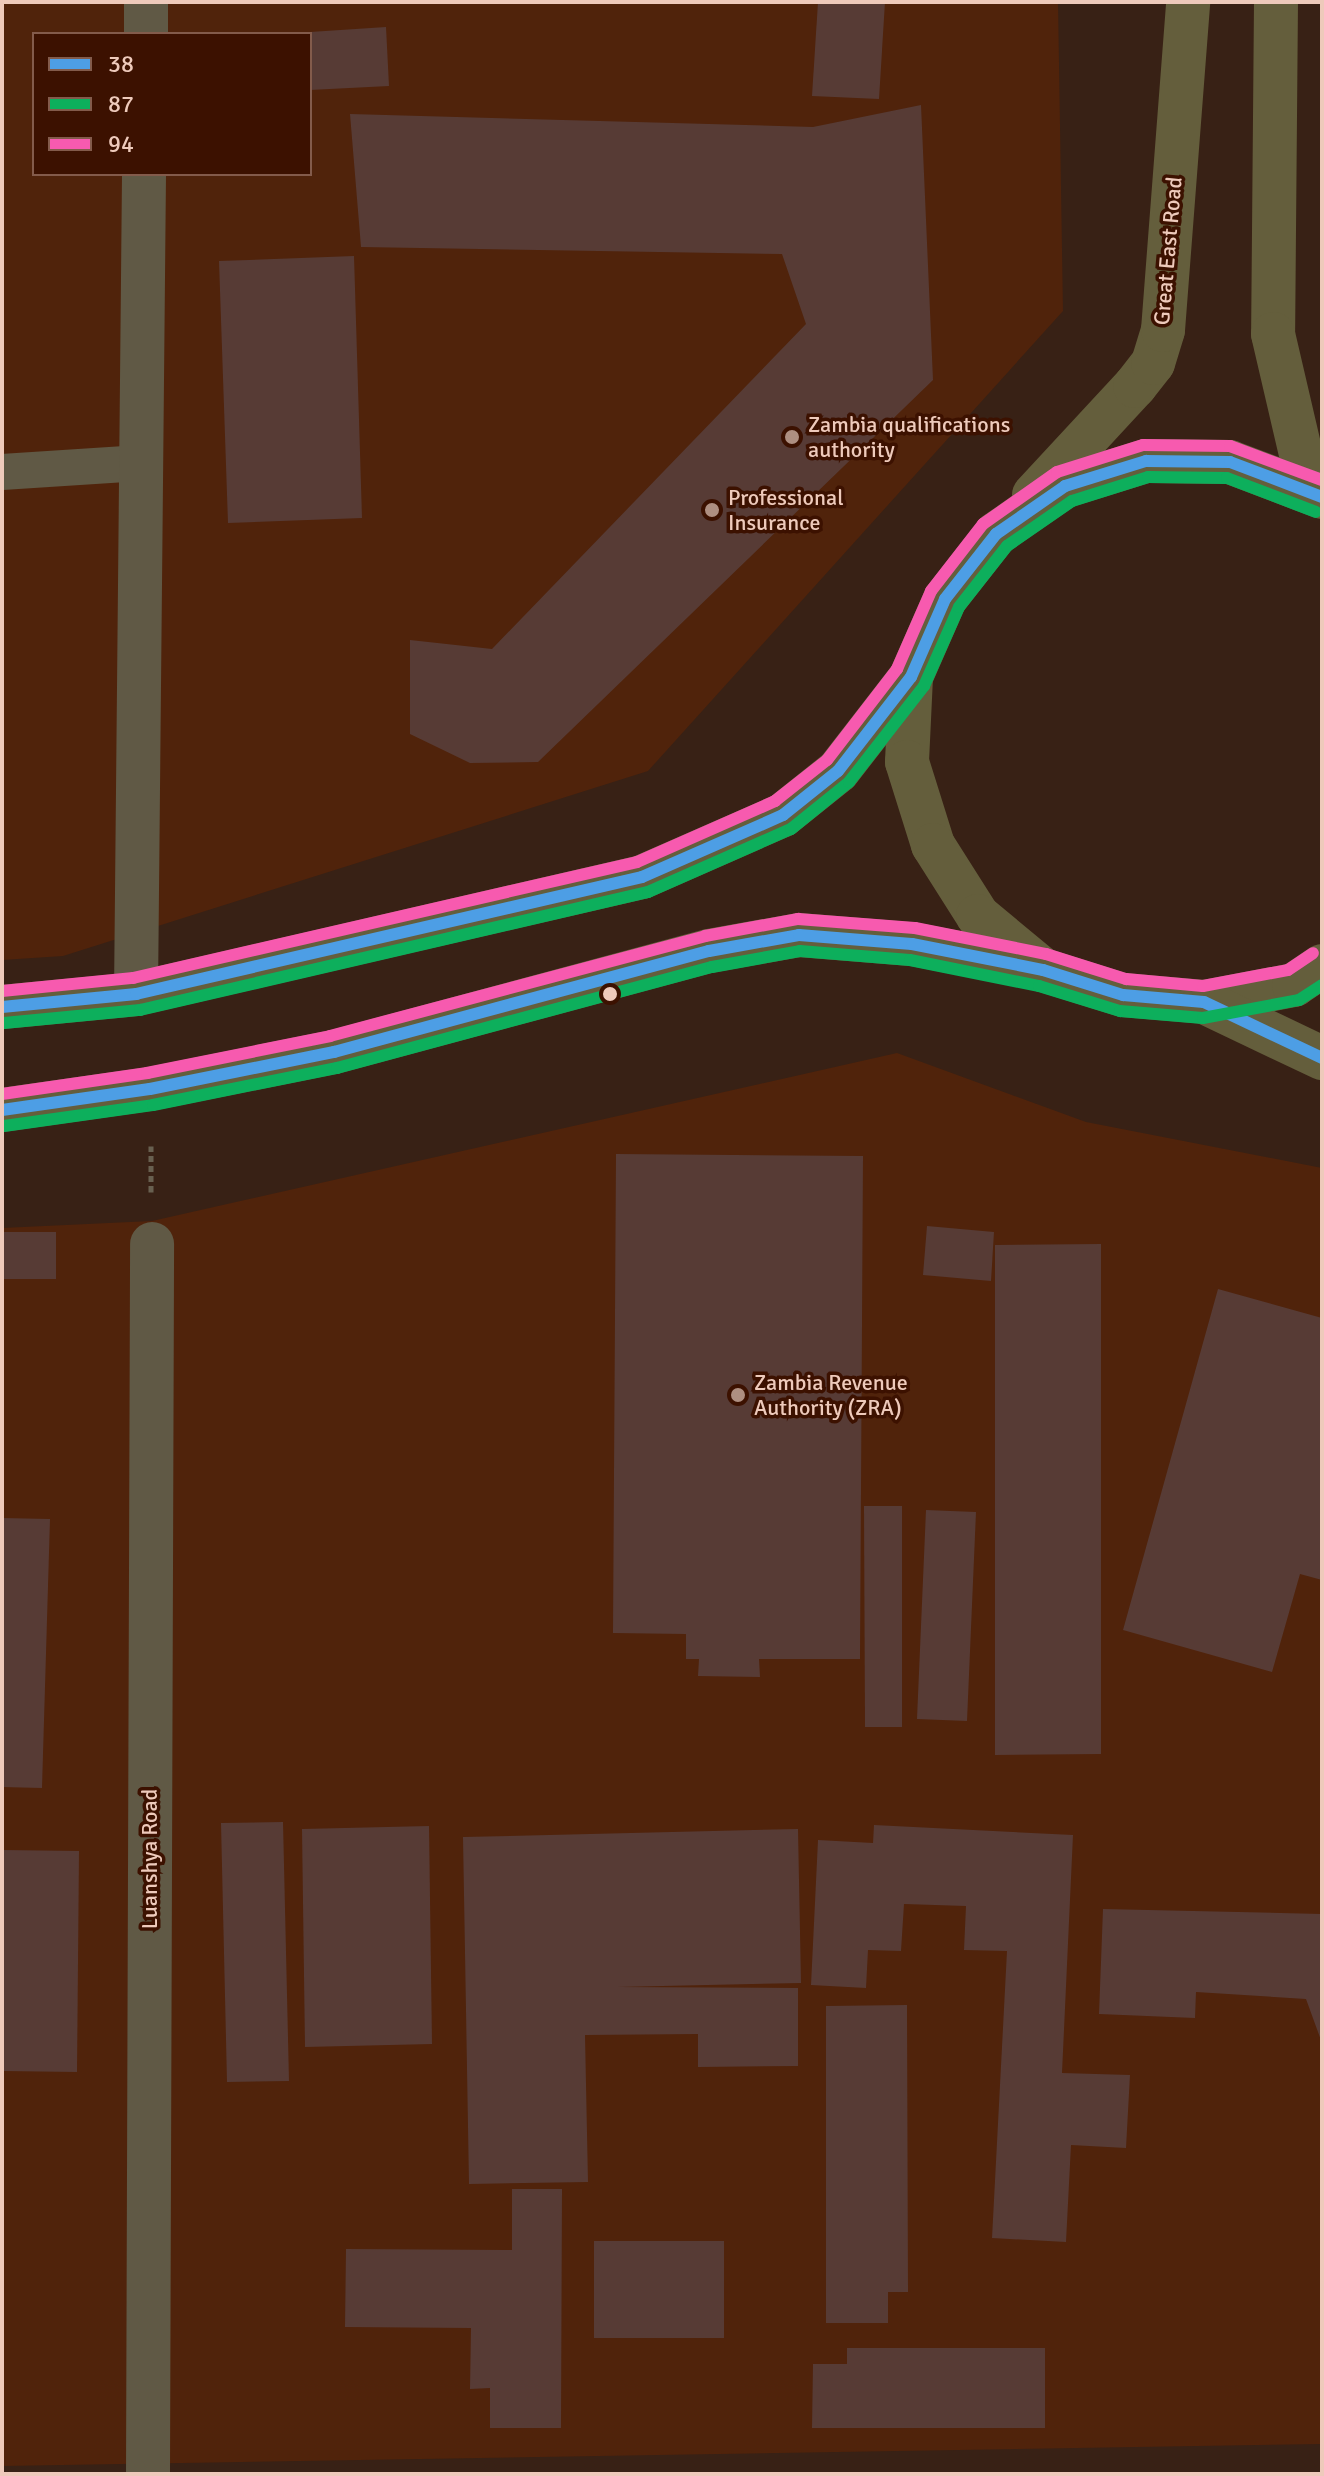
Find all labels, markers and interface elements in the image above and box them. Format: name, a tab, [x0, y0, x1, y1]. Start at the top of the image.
legend	[32, 32, 312, 176]
text: 38	[108, 49, 134, 79]
text: 87	[108, 89, 134, 119]
text: 94	[108, 129, 134, 159]
street label: Great East Road	[1148, 176, 1188, 326]
place label: Zambia qualifications authority	[808, 411, 1010, 462]
marker: Zambia qualifications authority	[783, 428, 801, 446]
place label: Professional Insurance	[728, 484, 844, 536]
marker: Professional Insurance	[703, 501, 721, 519]
unlabelled marker	[602, 986, 618, 1002]
place label: Zambia Revenue Authority (ZRA)	[754, 1369, 908, 1420]
marker: Zambia Revenue Authority (ZRA)	[729, 1386, 747, 1404]
street label: Luanshya Road	[137, 1789, 163, 1929]

